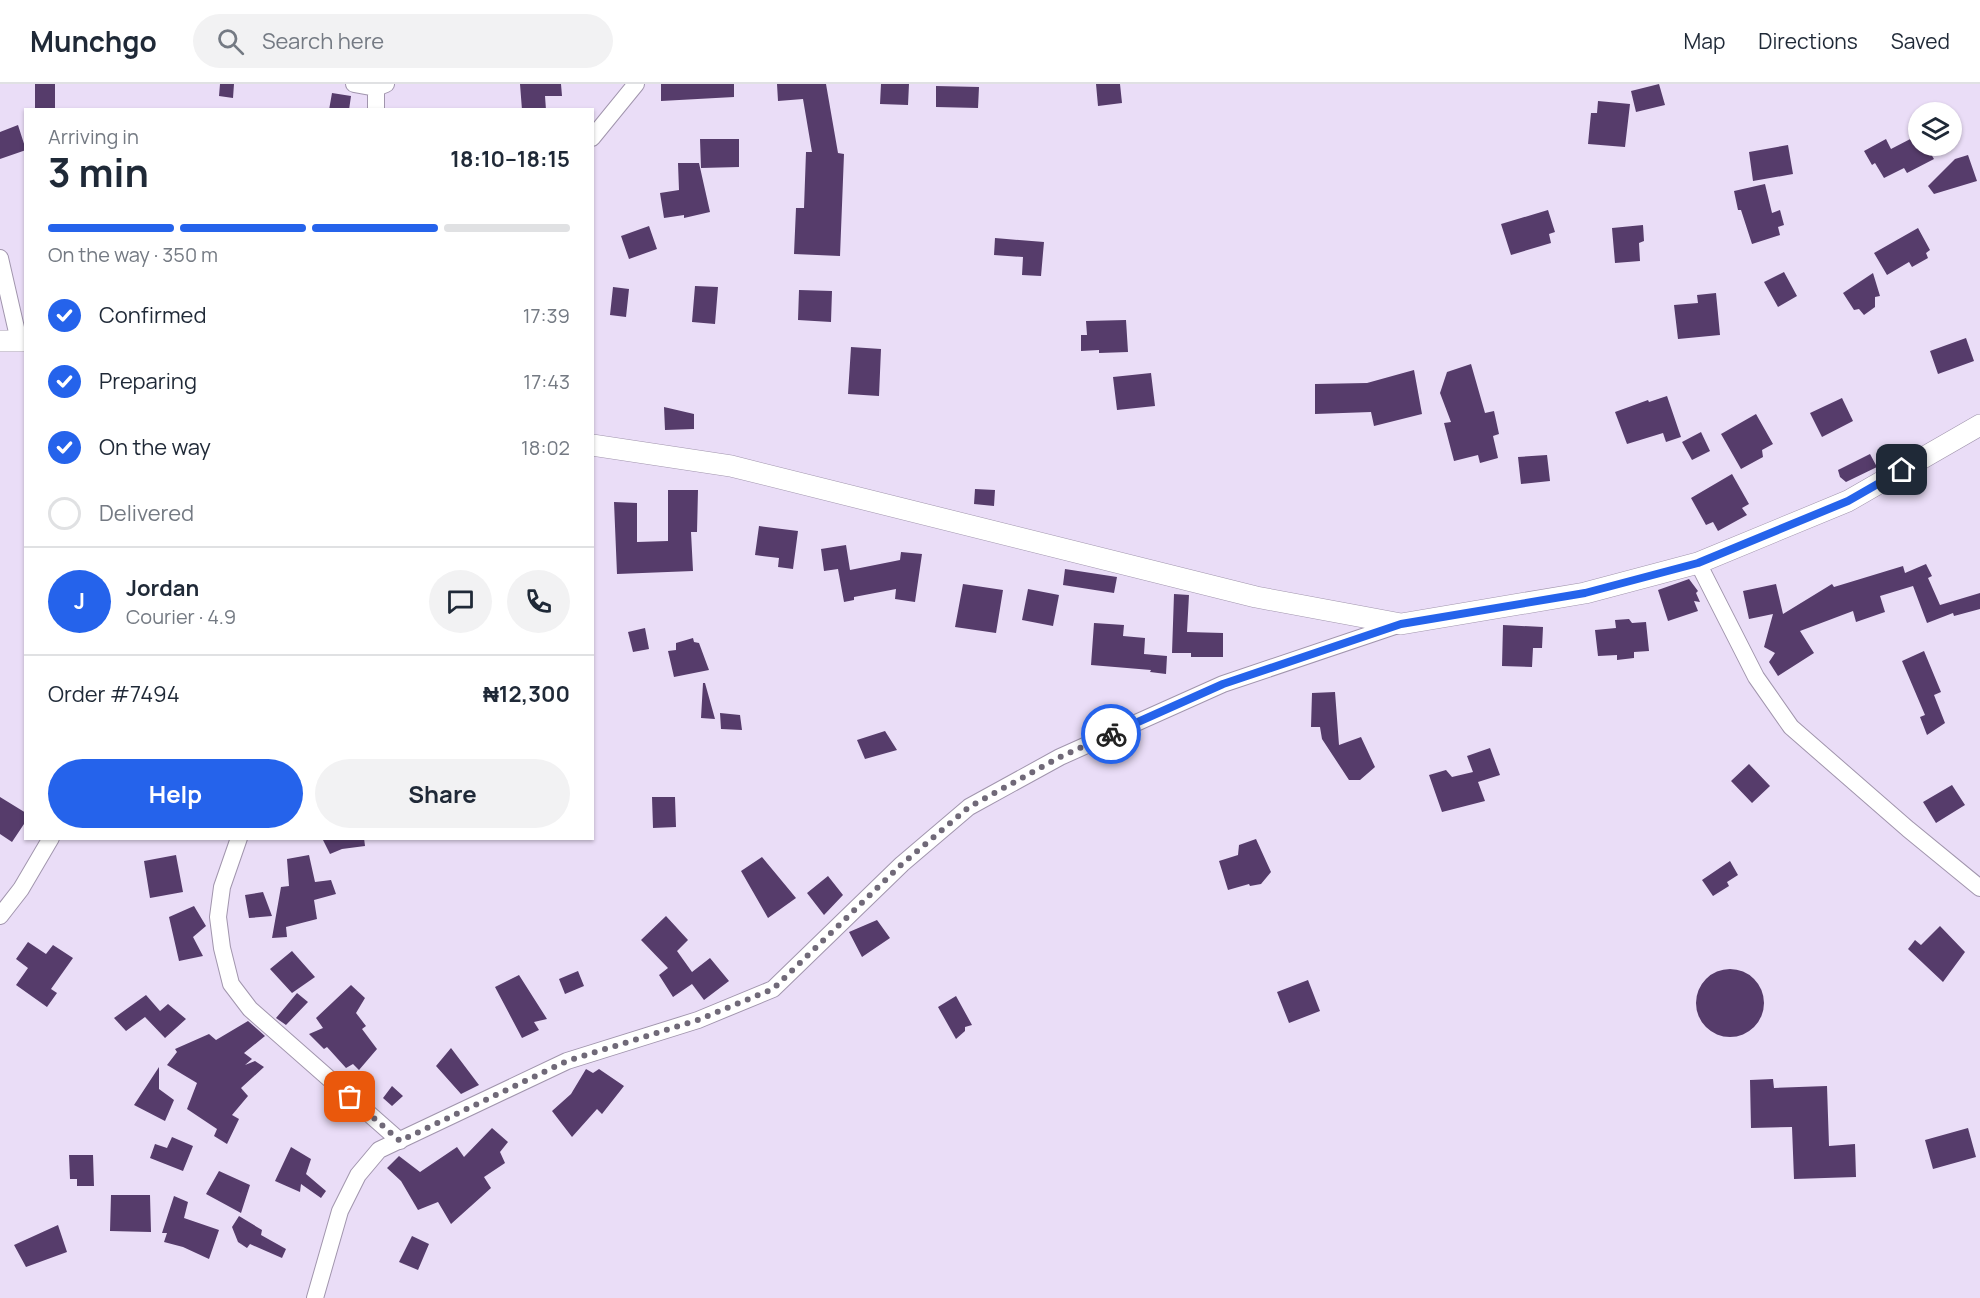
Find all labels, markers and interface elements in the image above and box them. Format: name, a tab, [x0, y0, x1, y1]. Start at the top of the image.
search box	[193, 14, 613, 68]
text: Munchgo	[30, 22, 157, 60]
icon: search	[214, 25, 247, 58]
text: Search here	[262, 26, 384, 56]
text: Map	[1684, 27, 1725, 55]
text: Directions	[1758, 27, 1858, 55]
text: Saved	[1891, 27, 1950, 55]
map controls	[1908, 102, 1962, 156]
button: layers	[1908, 102, 1962, 156]
text: Arriving in	[48, 123, 139, 150]
text: 18:10–18:15	[450, 144, 570, 174]
text: 3 min	[48, 145, 149, 199]
text: On the way · 350 m	[48, 241, 218, 268]
icon: check	[48, 299, 81, 332]
text: Confirmed	[99, 300, 207, 330]
text: 17:39	[523, 302, 570, 329]
icon: check	[48, 365, 81, 398]
text: Preparing	[99, 366, 197, 396]
text: 17:43	[523, 368, 570, 395]
icon: check	[48, 431, 81, 464]
text: On the way	[99, 432, 211, 462]
text: 18:02	[521, 434, 570, 461]
pin	[1876, 444, 1927, 495]
icon: home	[1885, 453, 1918, 486]
text: Delivered	[99, 498, 194, 528]
button: chat	[429, 570, 492, 633]
button: phone	[507, 570, 570, 633]
text: Jordan	[126, 573, 199, 603]
text: J	[74, 586, 85, 616]
text: Courier · 4.9	[126, 603, 236, 630]
text: Order #7494	[48, 679, 180, 709]
text: ₦12,300	[483, 679, 570, 709]
courier	[1081, 704, 1141, 764]
icon: bike	[1095, 718, 1128, 751]
button: Help	[48, 759, 303, 828]
button: Share	[315, 759, 570, 828]
pin	[324, 1071, 375, 1122]
icon: bag	[333, 1080, 366, 1113]

